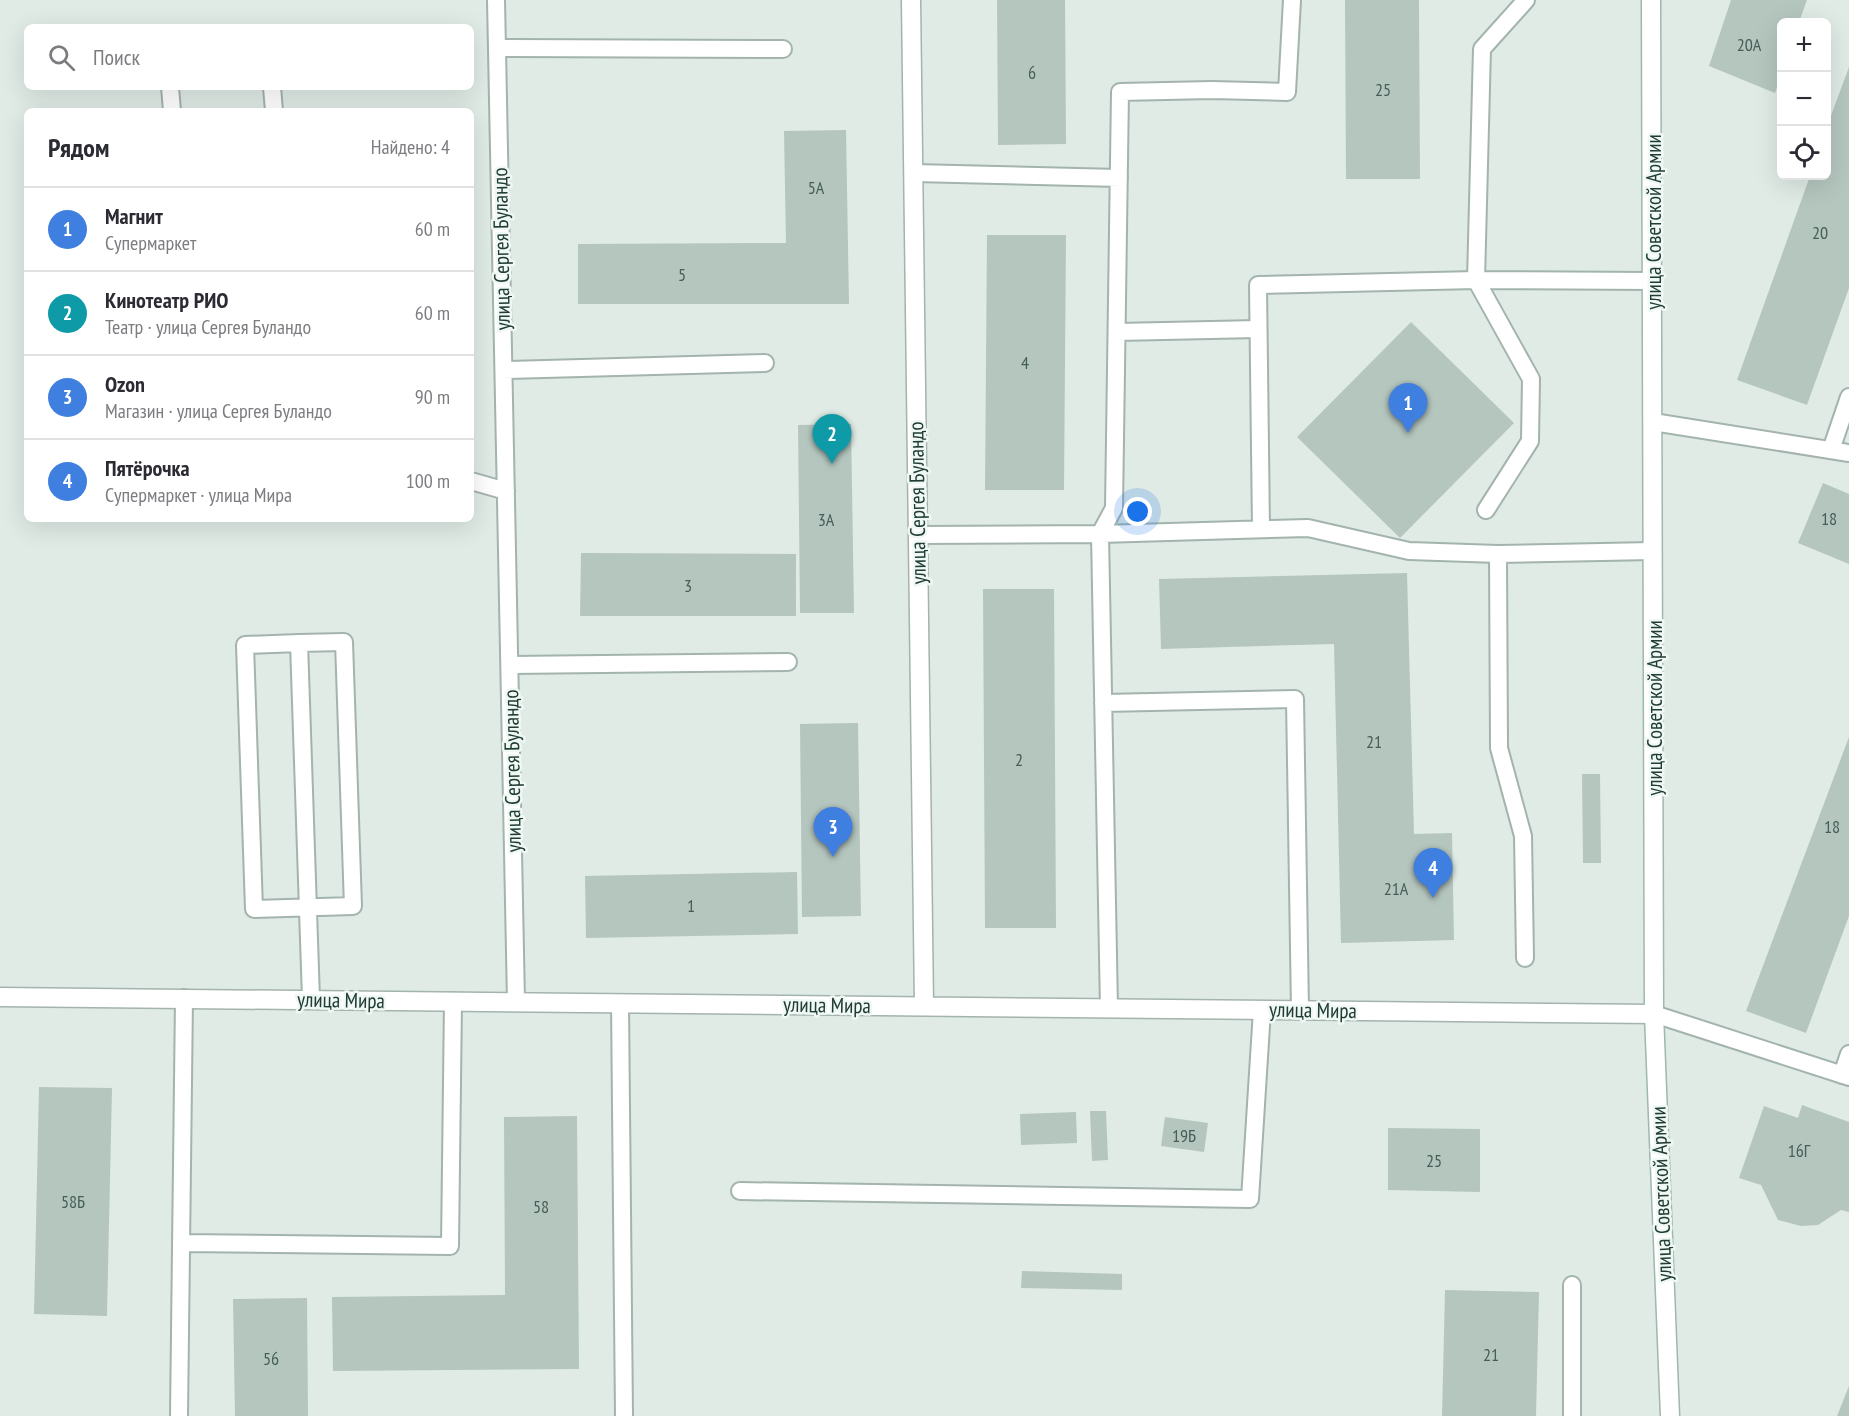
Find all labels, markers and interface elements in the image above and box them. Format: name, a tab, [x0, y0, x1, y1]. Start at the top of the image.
map controls	[1777, 18, 1831, 180]
button: +	[1777, 18, 1831, 72]
search box	[24, 24, 474, 90]
house number: 20А	[1737, 33, 1762, 56]
icon: search	[45, 41, 78, 74]
text: Поиск	[93, 43, 140, 71]
house number: 6	[1028, 61, 1036, 84]
button: −	[1777, 72, 1831, 126]
house number: 25	[1375, 78, 1391, 101]
button: locate	[1777, 126, 1831, 180]
text: Рядом	[48, 131, 109, 164]
text: Найдено: 4	[371, 134, 450, 160]
street label: улица Советской Армии	[1640, 134, 1667, 310]
street label: улица Сергея Буландо	[486, 167, 516, 331]
house number: 5А	[808, 176, 825, 199]
text: Магнит	[105, 202, 163, 230]
text: 1	[63, 216, 72, 242]
text: 60 m	[415, 216, 450, 242]
house number: 20	[1812, 221, 1828, 244]
text: Супермаркет	[105, 230, 196, 256]
house number: 5	[678, 263, 686, 286]
text: Кинотеатр РИО	[105, 286, 228, 314]
text: 2	[63, 300, 72, 326]
text: 60 m	[415, 300, 450, 326]
text: Театр · улица Сергея Буландо	[105, 314, 311, 340]
house number: 4	[1021, 351, 1029, 374]
text: Ozon	[105, 370, 145, 398]
text: 3	[63, 384, 72, 410]
text: 90 m	[415, 384, 450, 410]
pin: 1	[1388, 384, 1428, 433]
text: Магазин · улица Сергея Буландо	[105, 398, 332, 424]
pin: 2	[812, 414, 852, 464]
street label: улица Сергея Буландо	[902, 421, 932, 585]
text: Пятёрочка	[105, 454, 190, 482]
text: 4	[63, 468, 72, 494]
text: 100 m	[406, 468, 450, 494]
text: Супермаркет · улица Мира	[105, 482, 292, 508]
your location	[1123, 497, 1152, 526]
house number: 18	[1821, 507, 1837, 530]
house number: 3А	[818, 508, 835, 531]
house number: 3	[684, 574, 692, 597]
street label: улица Советской Армии	[1641, 620, 1668, 796]
street label: улица Сергея Буландо	[497, 689, 527, 853]
house number: 21	[1366, 730, 1382, 753]
house number: 2	[1015, 748, 1023, 771]
pin: 3	[814, 808, 852, 857]
house number: 18	[1824, 815, 1840, 838]
pin: 4	[1414, 848, 1452, 898]
house number: 21А	[1384, 877, 1409, 900]
house number: 1	[687, 894, 695, 917]
street label: улица Мира	[297, 986, 385, 1014]
street label: улица Мира	[783, 991, 871, 1019]
street label: улица Мира	[1269, 996, 1357, 1024]
street label: улица Советской Армии	[1644, 1106, 1678, 1282]
house number: 19Б	[1172, 1124, 1196, 1147]
house number: 16Г	[1788, 1139, 1811, 1162]
house number: 25	[1426, 1149, 1442, 1172]
house number: 58Б	[61, 1190, 85, 1213]
house number: 58	[533, 1195, 549, 1218]
house number: 21	[1483, 1343, 1499, 1366]
house number: 56	[263, 1347, 279, 1370]

